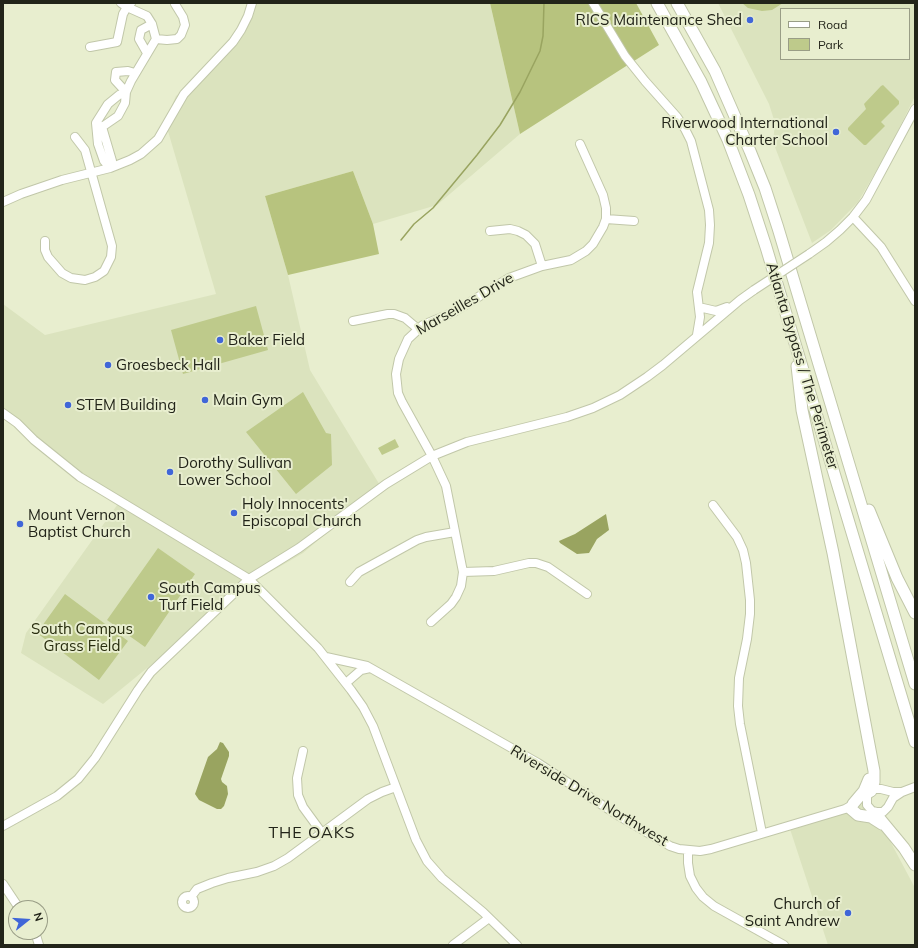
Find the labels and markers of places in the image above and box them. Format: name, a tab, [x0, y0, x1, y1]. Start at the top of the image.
place label: RICS Maintenance Shed	[576, 11, 742, 29]
marker: RICS Maintenance Shed	[745, 15, 755, 25]
place label: Riverwood International Charter School	[661, 114, 828, 149]
marker: Riverwood International Charter School	[831, 127, 841, 137]
place label: Baker Field	[228, 331, 305, 349]
marker: Baker Field	[215, 335, 225, 345]
place label: Groesbeck Hall	[116, 356, 220, 374]
marker: Groesbeck Hall	[103, 360, 113, 370]
place label: Main Gym	[213, 391, 283, 409]
marker: Main Gym	[200, 395, 210, 405]
place label: STEM Building	[76, 396, 176, 414]
marker: STEM Building	[63, 400, 73, 410]
place label: Dorothy Sullivan Lower School	[178, 454, 292, 489]
marker: Dorothy Sullivan Lower School	[165, 467, 175, 477]
place label: Holy Innocents' Episcopal Church	[242, 495, 361, 530]
place label: Mount Vernon Baptist Church	[28, 506, 131, 541]
marker: Holy Innocents' Episcopal Church	[229, 508, 239, 518]
marker: Mount Vernon Baptist Church	[15, 519, 25, 529]
place label: South Campus Turf Field	[159, 579, 261, 614]
marker: South Campus Turf Field	[146, 592, 156, 602]
place label: Church of Saint Andrew	[745, 895, 840, 930]
marker: Church of Saint Andrew	[843, 908, 853, 918]

